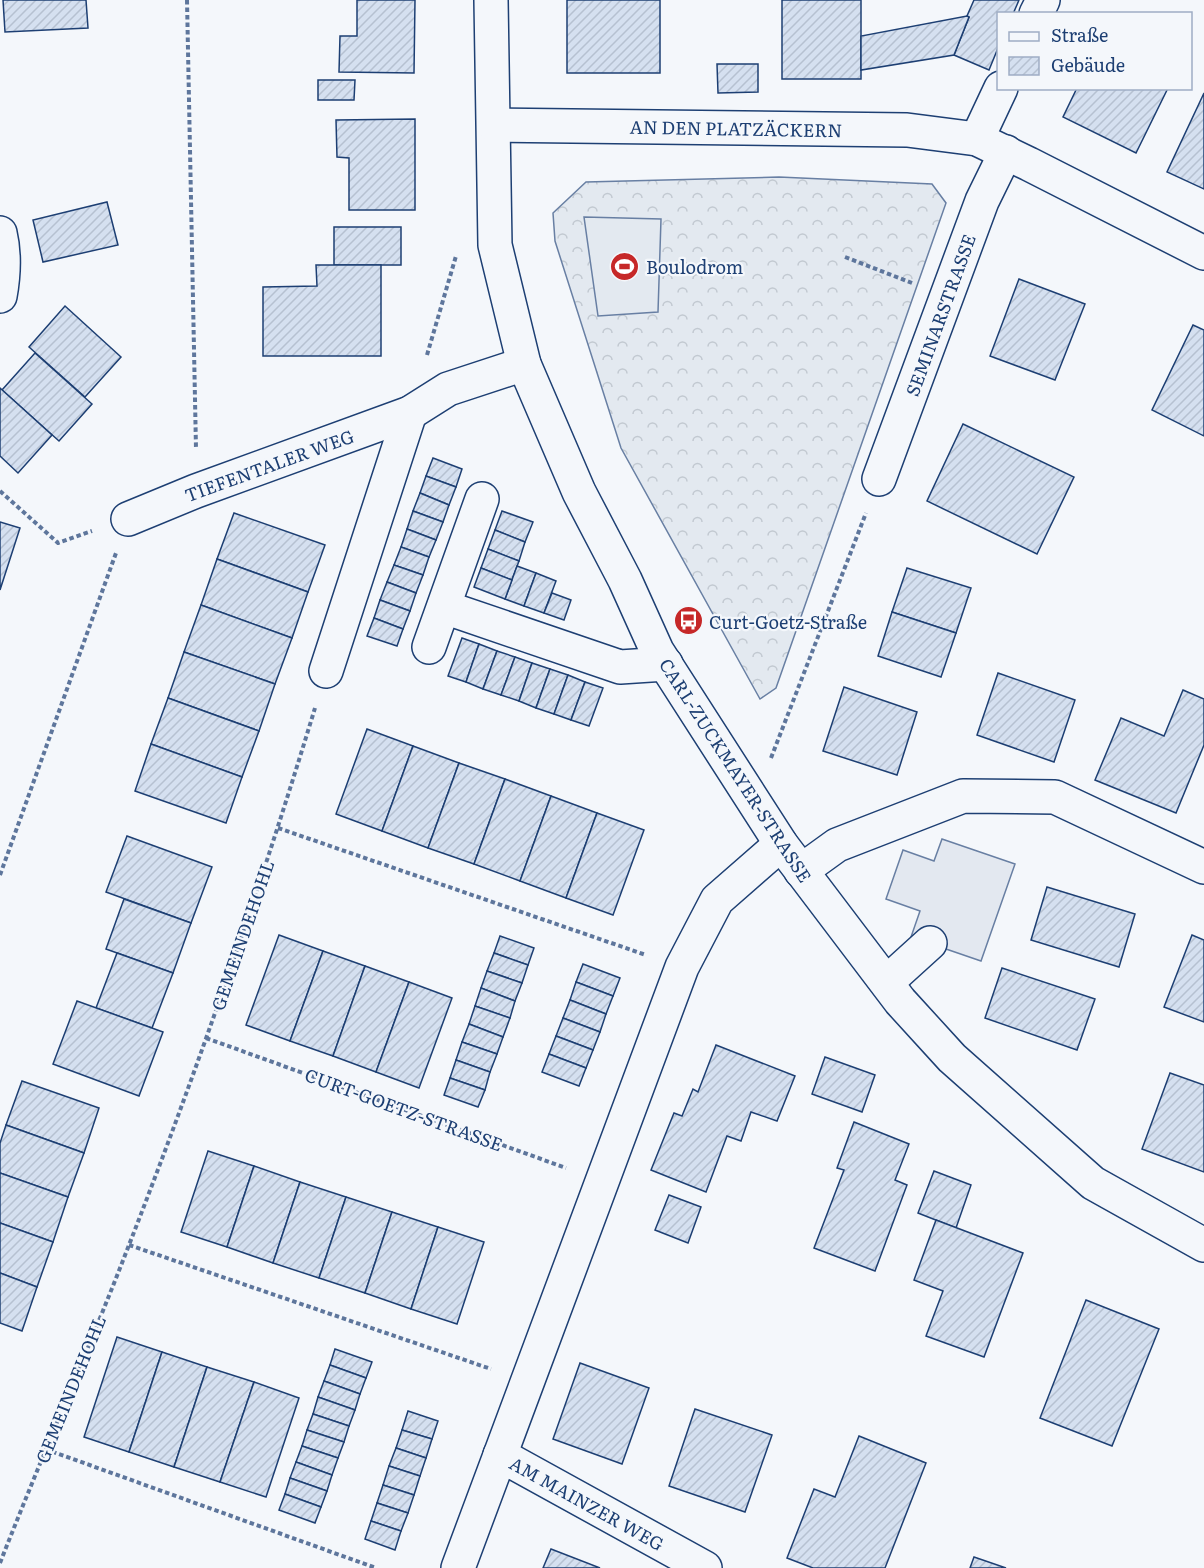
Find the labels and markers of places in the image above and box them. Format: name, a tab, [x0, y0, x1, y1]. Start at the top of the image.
sports icon: Boulodrom	[609, 250, 641, 282]
place label: Boulodrom	[646, 253, 743, 280]
bus stop icon: Curt-Goetz-Straße	[672, 605, 704, 637]
place label: Curt-Goetz-Straße	[709, 608, 867, 635]

